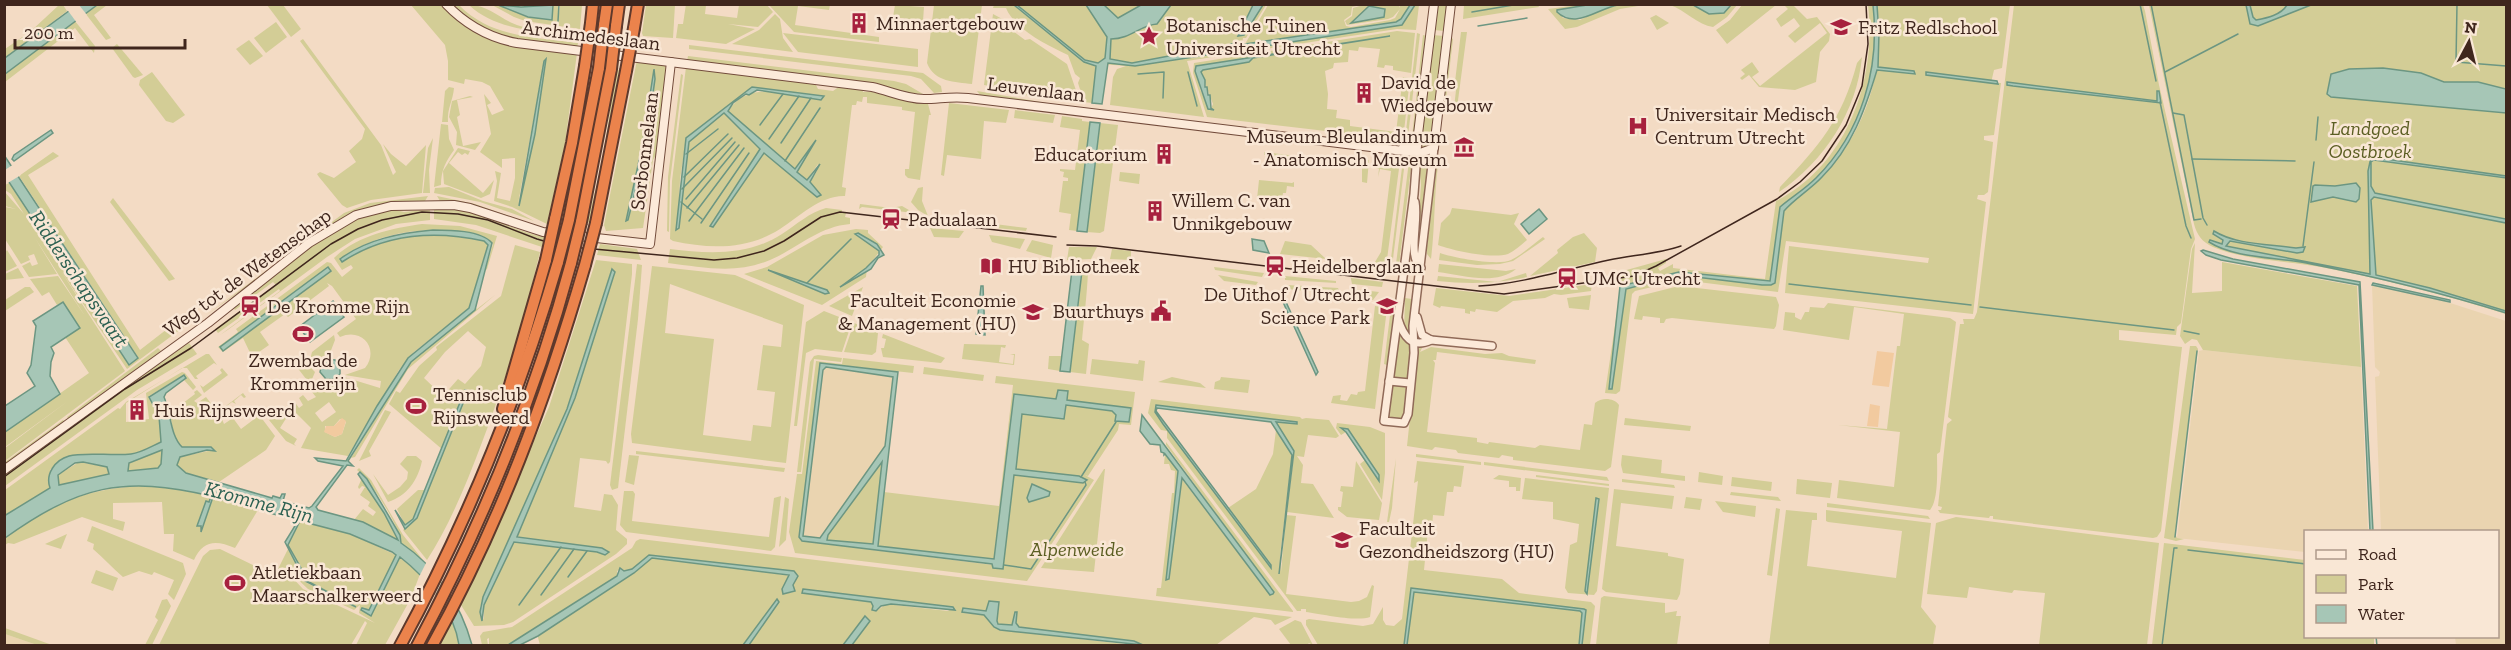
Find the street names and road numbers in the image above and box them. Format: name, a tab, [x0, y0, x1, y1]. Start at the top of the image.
street label: Archimedeslaan	[520, 15, 662, 55]
street label: Leuvenlaan	[986, 71, 1087, 107]
street label: Sorbonnelaan	[625, 90, 663, 211]
street label: Weg tot de Wetenschap	[158, 203, 336, 341]

